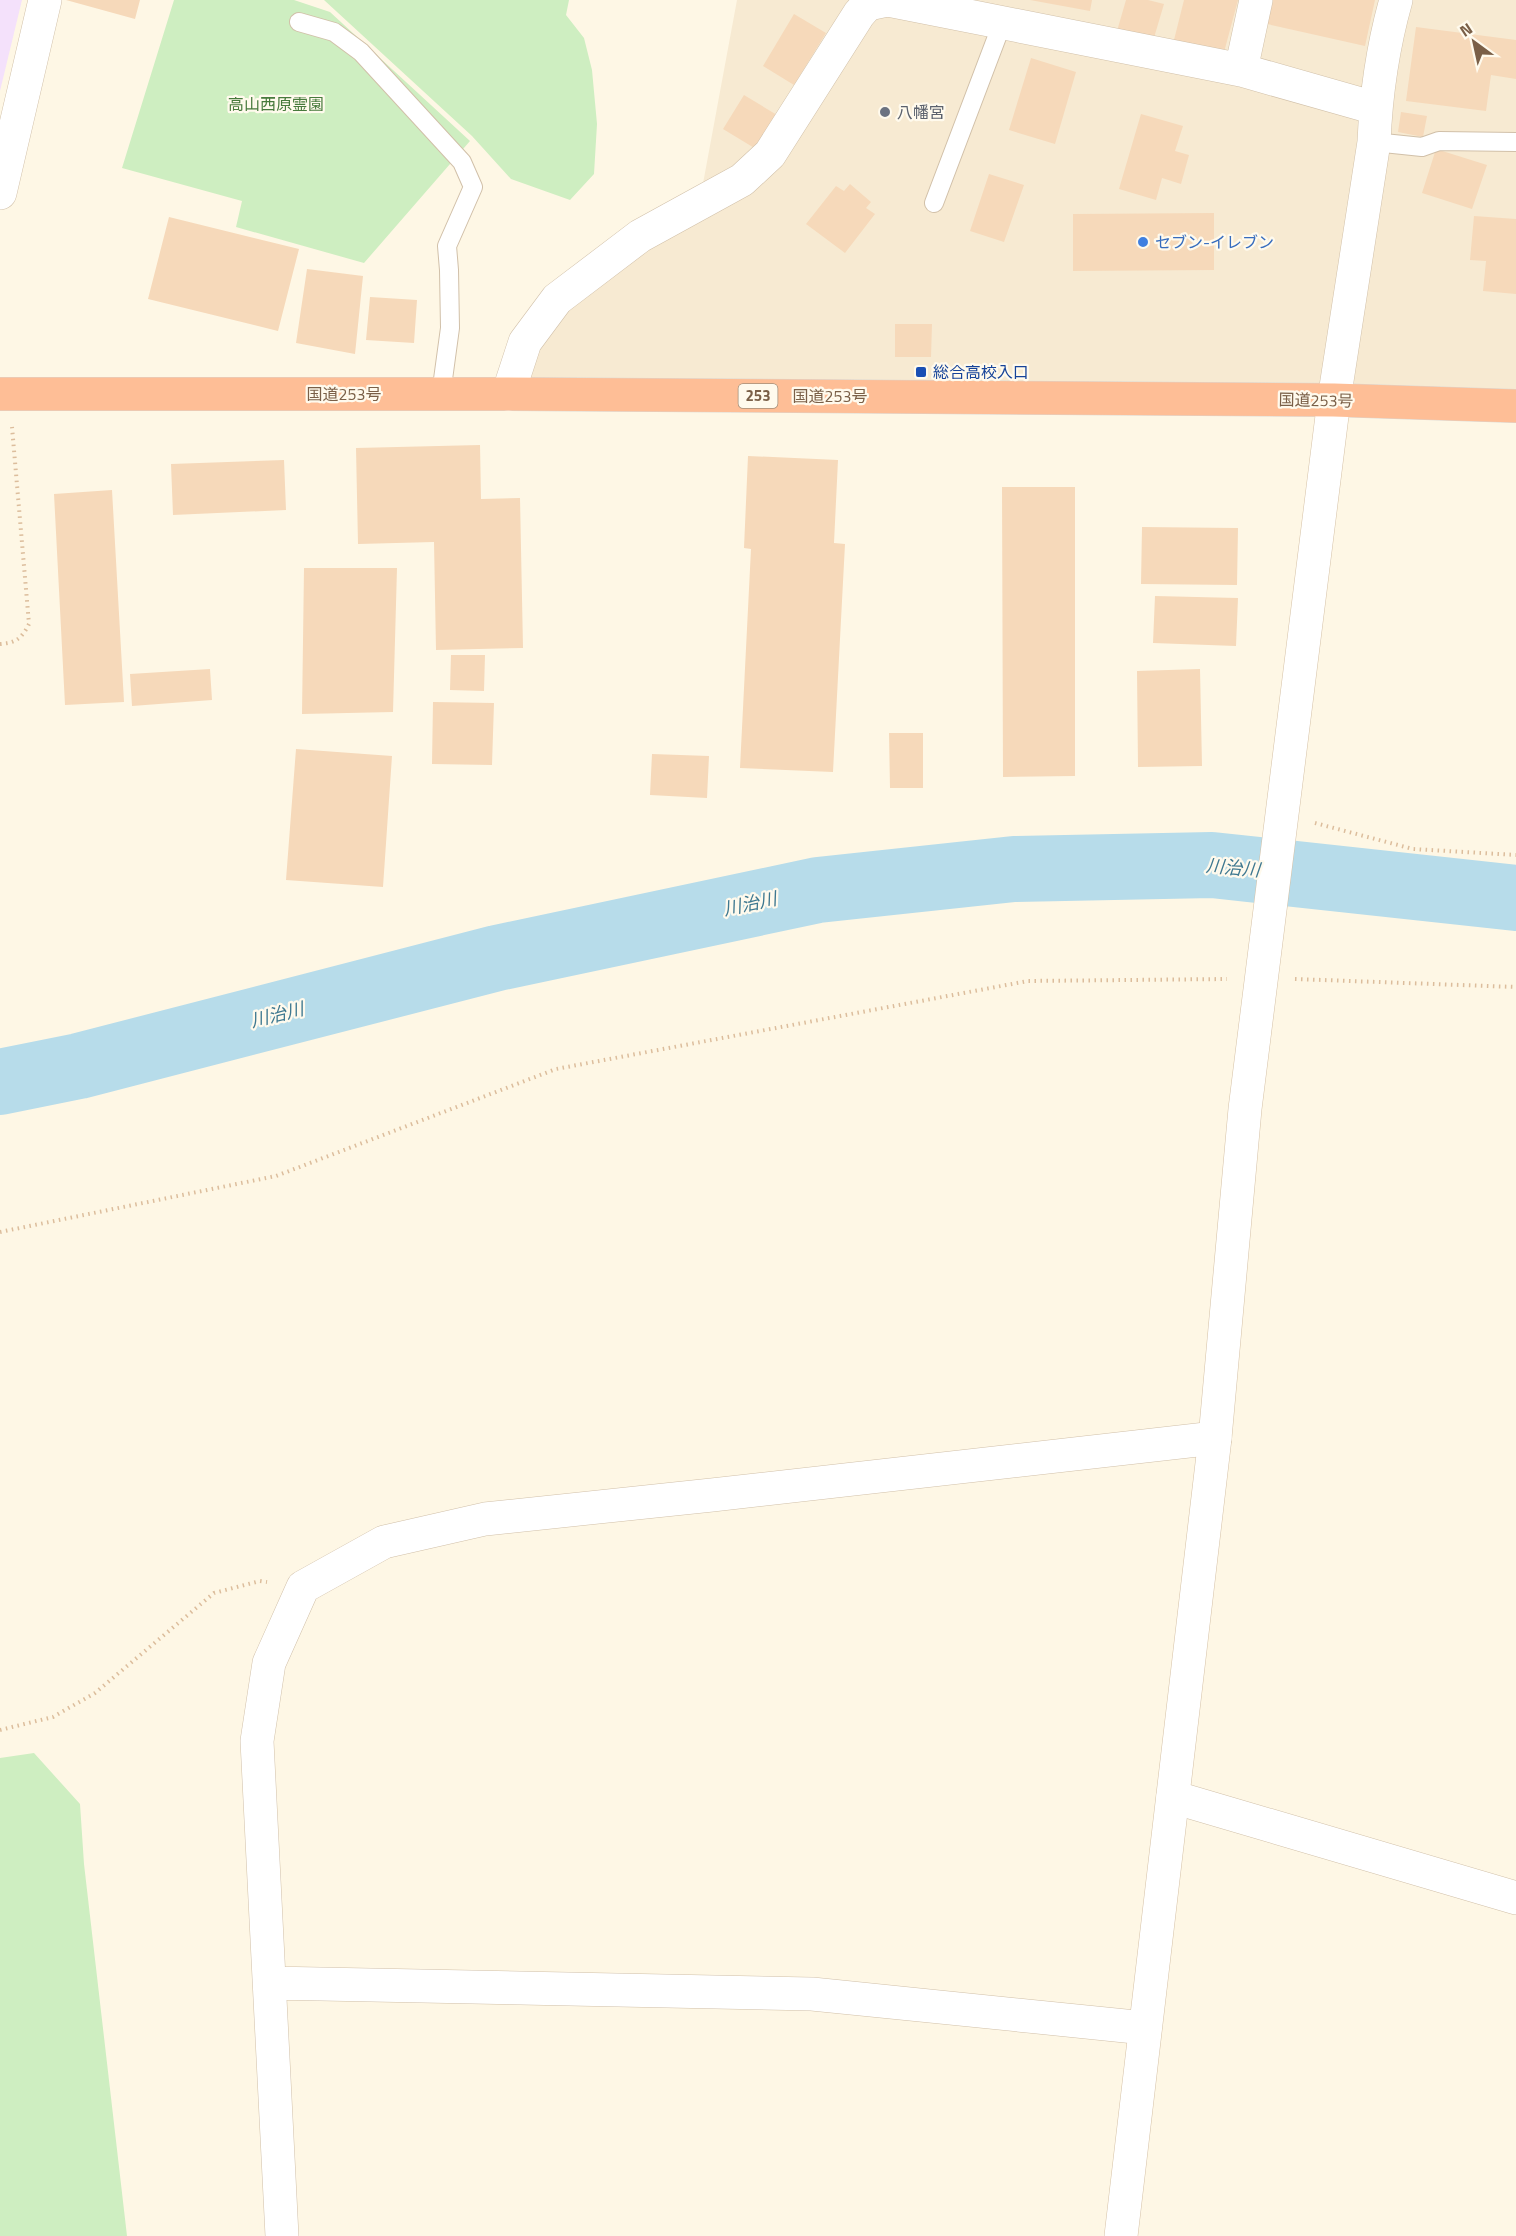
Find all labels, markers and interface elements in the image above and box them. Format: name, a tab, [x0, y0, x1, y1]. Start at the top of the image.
north arrow	[1444, 12, 1504, 72]
text: N	[1455, 16, 1477, 43]
park label: 高山西原霊園	[228, 92, 324, 116]
place label: 八幡宮	[897, 100, 945, 124]
marker: 八幡宮	[878, 105, 892, 119]
place label: セブン-イレブン	[1155, 230, 1274, 254]
marker: セブン-イレブン	[1136, 235, 1150, 249]
place label: 総合高校入口	[933, 360, 1029, 384]
marker: 総合高校入口	[914, 365, 928, 379]
street label: 国道253号	[307, 382, 381, 406]
road number: 253	[738, 384, 777, 408]
street label: 国道253号	[793, 384, 867, 408]
street label: 国道253号	[1278, 387, 1354, 413]
water label: 川治川	[1205, 852, 1263, 883]
water label: 川治川	[721, 884, 781, 922]
water label: 川治川	[247, 994, 308, 1034]

